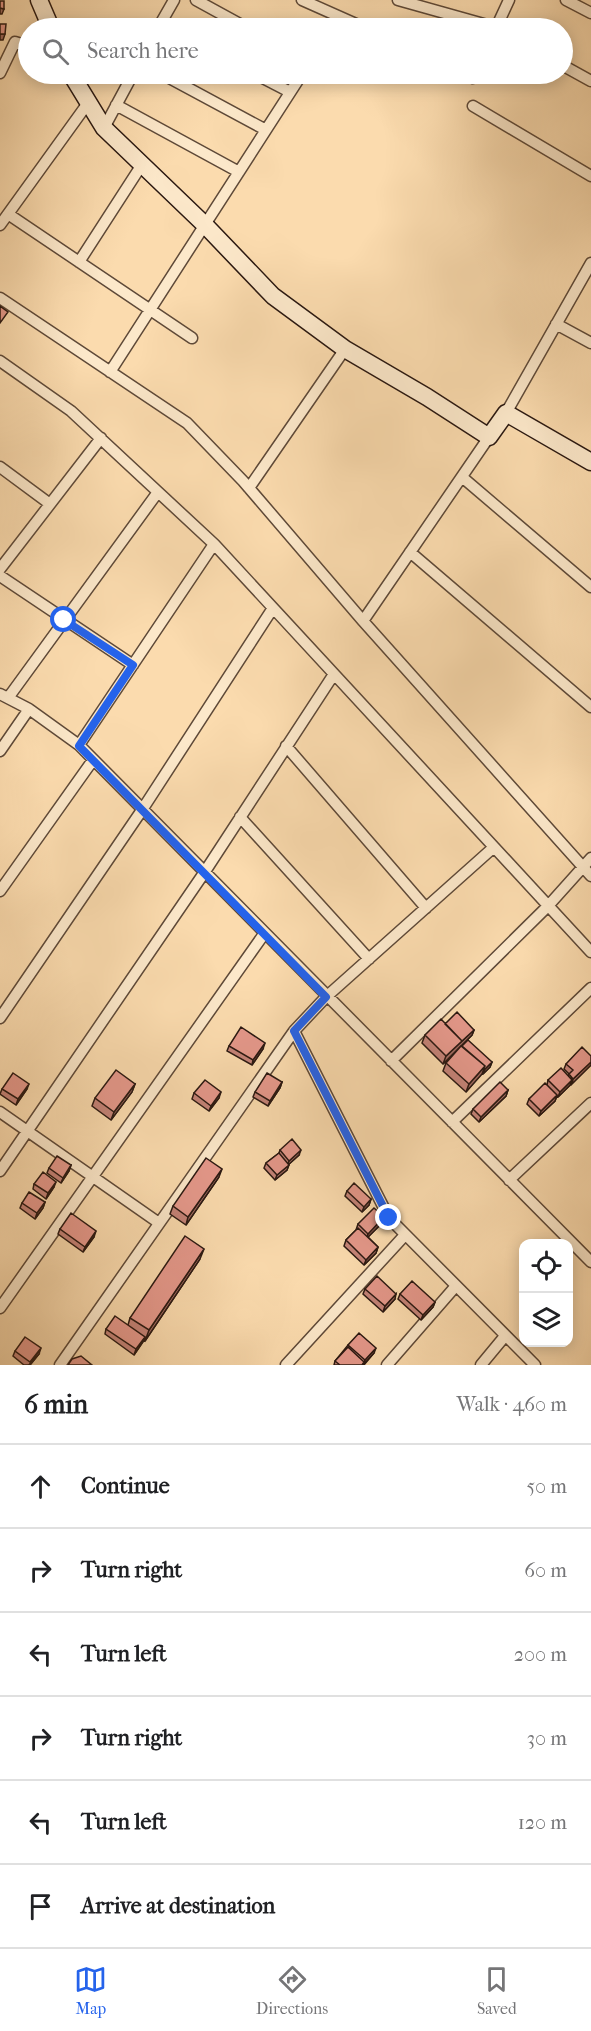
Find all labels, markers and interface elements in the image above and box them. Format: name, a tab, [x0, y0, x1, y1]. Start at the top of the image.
search box	[18, 18, 573, 84]
icon: search	[39, 35, 72, 68]
text: Search here	[87, 38, 199, 64]
route start	[50, 606, 76, 632]
route end	[375, 1204, 401, 1230]
map controls	[519, 1239, 573, 1347]
button: locate	[519, 1239, 573, 1293]
button: layers	[519, 1293, 573, 1347]
text: 6 min	[24, 1389, 88, 1420]
text: Walk · 460 m	[456, 1393, 567, 1416]
icon: ahead	[24, 1470, 57, 1503]
text: Continue	[81, 1473, 170, 1499]
text: 50 m	[526, 1475, 567, 1498]
icon: right	[24, 1554, 57, 1587]
text: Turn right	[81, 1557, 182, 1583]
text: 60 m	[524, 1559, 567, 1582]
icon: left	[24, 1638, 57, 1671]
text: Turn left	[81, 1641, 167, 1667]
text: 200 m	[514, 1643, 567, 1666]
icon: right	[24, 1722, 57, 1755]
text: Turn right	[81, 1725, 182, 1751]
text: 30 m	[527, 1727, 567, 1750]
icon: left	[24, 1806, 57, 1839]
text: Turn left	[81, 1809, 167, 1835]
text: 120 m	[518, 1811, 567, 1834]
icon: arrive	[24, 1890, 57, 1923]
text: Arrive at destination	[81, 1893, 275, 1919]
tab: Map	[74, 1963, 107, 2018]
tab: Directions	[256, 1963, 328, 2018]
tab: Saved	[477, 1963, 517, 2018]

